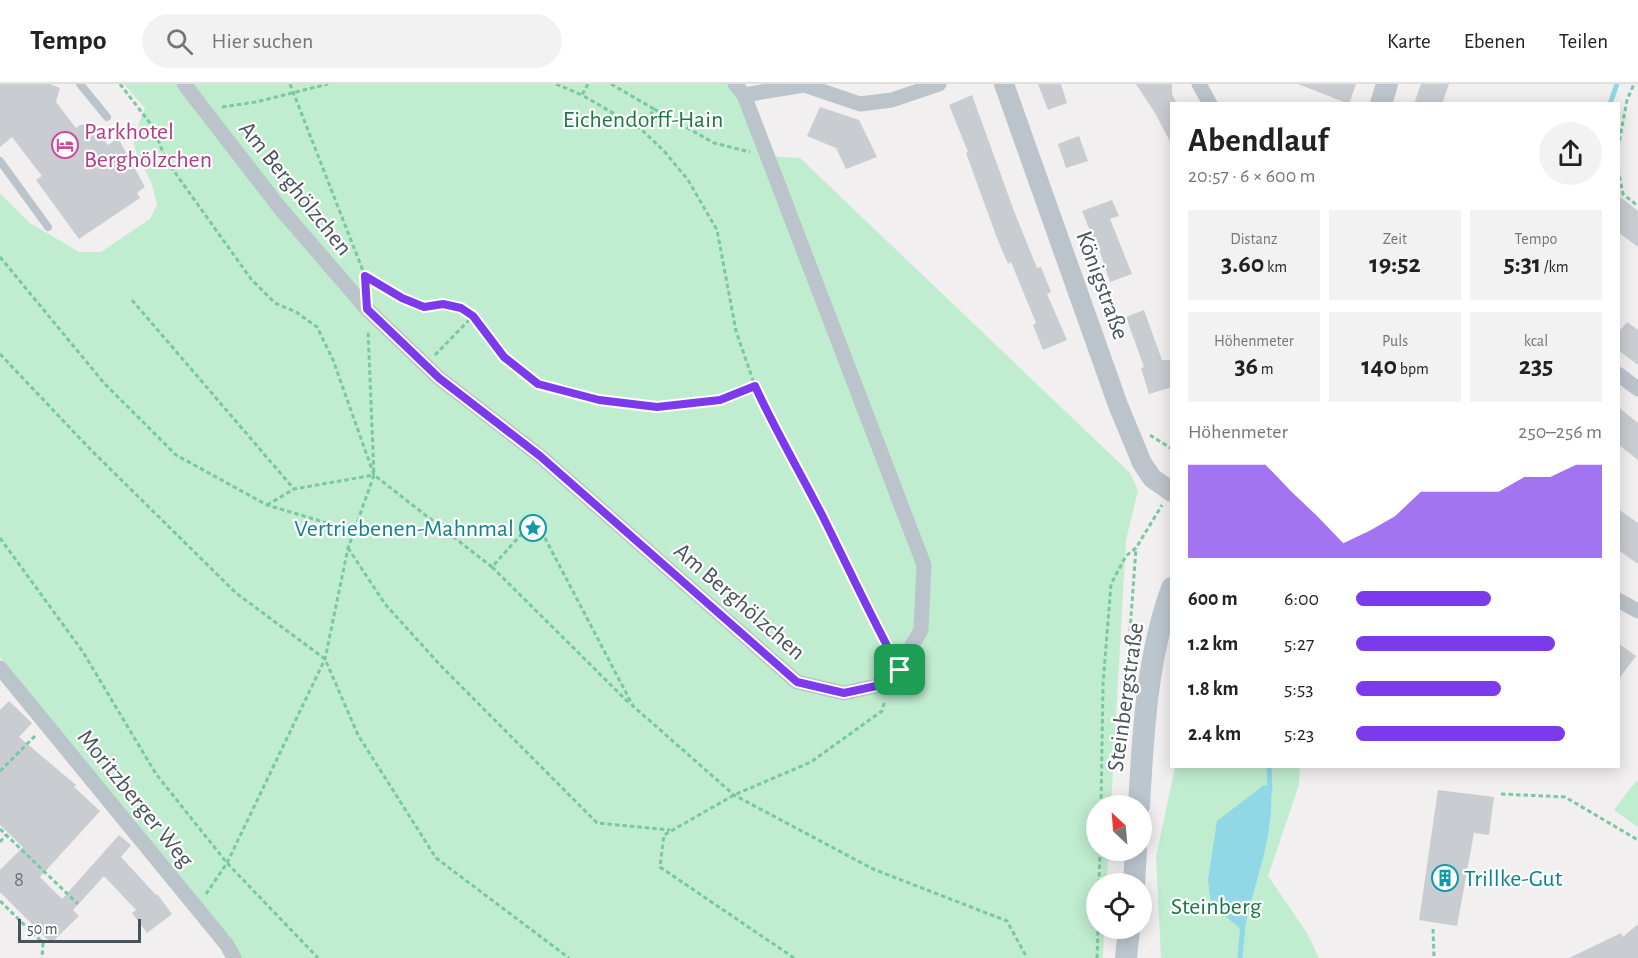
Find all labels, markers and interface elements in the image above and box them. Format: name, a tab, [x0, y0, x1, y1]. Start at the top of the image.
search box	[142, 14, 562, 68]
icon: search	[163, 25, 196, 58]
text: Tempo	[30, 27, 106, 55]
text: Hier suchen	[211, 30, 313, 52]
text: Karte	[1387, 31, 1431, 52]
text: Ebenen	[1464, 31, 1526, 52]
text: Teilen	[1559, 31, 1608, 52]
park label: Eichendorff-Hain	[563, 108, 723, 132]
street label: Am Berghölzchen	[234, 117, 356, 260]
place label: Parkhotel Berghölzchen	[84, 120, 212, 172]
button: share	[1539, 122, 1602, 185]
text: Abendlauf	[1188, 125, 1328, 158]
hotel icon: Parkhotel Berghölzchen	[50, 130, 80, 160]
text: 20:57 · 6 × 600 m	[1188, 166, 1316, 186]
street label: Königstraße	[1071, 228, 1133, 343]
text: Distanz	[1230, 231, 1278, 247]
text: Zeit	[1383, 231, 1407, 247]
text: Tempo	[1515, 231, 1557, 247]
text: 3.60	[1221, 251, 1264, 277]
text: 19:52	[1369, 251, 1421, 277]
text: 5:31	[1503, 251, 1541, 277]
text: km	[1264, 259, 1287, 275]
text: /km	[1541, 259, 1569, 275]
text: Höhenmeter	[1214, 333, 1294, 349]
text: Puls	[1382, 333, 1408, 349]
text: kcal	[1524, 333, 1548, 349]
text: 36	[1234, 353, 1258, 379]
text: 140	[1361, 353, 1397, 379]
text: 235	[1519, 353, 1553, 379]
text: m	[1258, 361, 1274, 377]
text: bpm	[1397, 361, 1429, 377]
text: Höhenmeter	[1188, 422, 1288, 442]
text: 250–256 m	[1518, 422, 1602, 442]
place icon: Vertriebenen-Mahnmal	[518, 513, 548, 543]
place label: Vertriebenen-Mahnmal	[294, 517, 514, 541]
street label: Am Berghölzchen	[669, 539, 809, 665]
text: 600 m	[1188, 589, 1238, 609]
text: 6:00	[1284, 589, 1319, 609]
street label: Steinbergstraße	[1104, 621, 1148, 773]
text: 1.2 km	[1188, 634, 1238, 654]
text: 5:27	[1284, 634, 1314, 654]
pin	[874, 644, 925, 695]
icon: arrive	[883, 653, 916, 686]
text: 1.8 km	[1188, 679, 1239, 699]
text: 5:53	[1284, 679, 1314, 699]
text: 2.4 km	[1188, 724, 1241, 744]
text: 5:23	[1284, 724, 1314, 744]
street label: Moritzberger Weg	[73, 725, 198, 872]
north arrow	[1086, 795, 1152, 861]
map controls	[1086, 795, 1152, 939]
building icon: Trillke-Gut	[1430, 863, 1460, 893]
place label: Trillke-Gut	[1464, 867, 1563, 891]
house number: 8	[14, 869, 24, 890]
button: locate	[1086, 873, 1152, 939]
park label: Steinberg	[1171, 895, 1262, 919]
scale bar	[18, 916, 141, 944]
text: 50 m	[27, 921, 58, 937]

